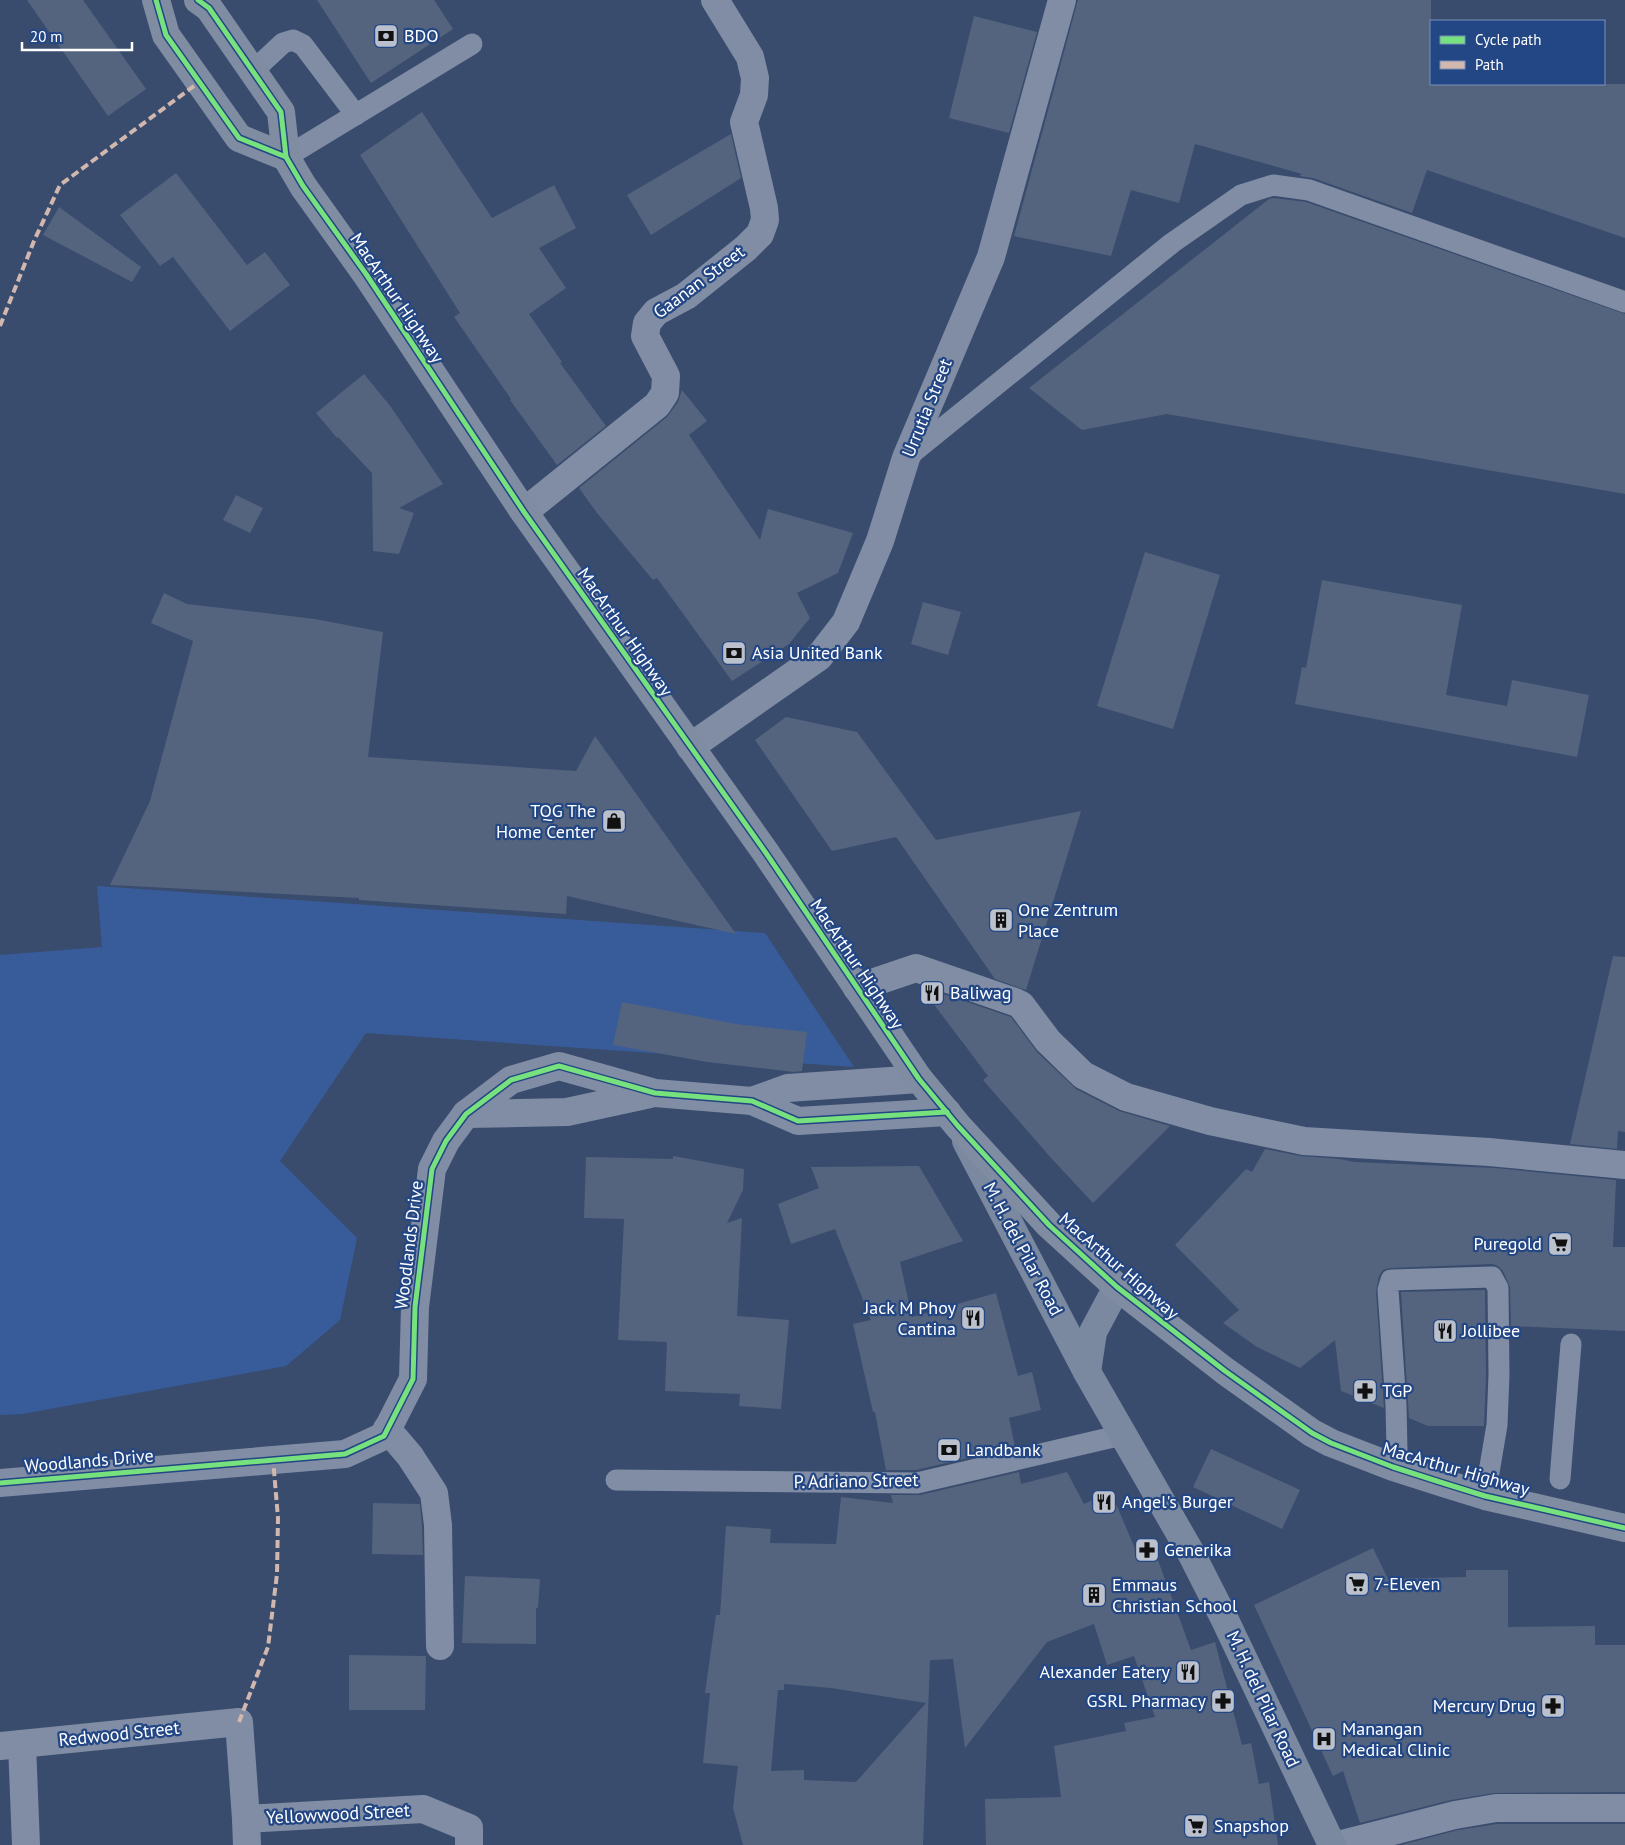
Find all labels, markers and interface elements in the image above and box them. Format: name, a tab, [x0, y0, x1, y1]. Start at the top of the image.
scale bar	[22, 20, 132, 52]
legend	[1430, 20, 1605, 85]
bank icon: BDO	[373, 23, 399, 49]
place label: BDO	[404, 24, 439, 47]
text: 20 m	[30, 27, 63, 46]
text: Cycle path	[1475, 30, 1541, 49]
text: Path	[1475, 55, 1504, 74]
street label: MacArthur Highway	[345, 228, 450, 368]
street label: Gaanan Street	[649, 240, 749, 323]
street label: Urrutia Street	[896, 355, 957, 460]
street label: MacArthur Highway	[572, 563, 679, 701]
bank icon: Asia United Bank	[721, 640, 747, 666]
place label: Asia United Bank	[752, 641, 883, 664]
place label: TQG The Home Center	[496, 799, 596, 843]
shop icon: TQG The Home Center	[601, 808, 627, 834]
street label: MacArthur Highway	[805, 894, 910, 1034]
place label: One Zentrum Place	[1018, 898, 1118, 942]
building icon: One Zentrum Place	[988, 907, 1014, 933]
restaurant icon: Baliwag	[919, 980, 945, 1006]
place label: Baliwag	[950, 981, 1011, 1004]
street label: M. H. del Pilar Road	[979, 1178, 1068, 1319]
street label: Woodlands Drive	[389, 1179, 428, 1311]
street label: MacArthur Highway	[1054, 1207, 1185, 1325]
supermarket icon: Puregold	[1547, 1231, 1573, 1257]
place label: Puregold	[1474, 1232, 1542, 1255]
place label: Jack M Phoy Cantina	[863, 1296, 957, 1340]
restaurant icon: Jack M Phoy Cantina	[960, 1305, 986, 1331]
restaurant icon: Jollibee	[1432, 1318, 1458, 1344]
place label: Jollibee	[1461, 1319, 1520, 1342]
pharmacy icon: TGP	[1352, 1378, 1378, 1404]
place label: TGP	[1382, 1379, 1412, 1402]
bank icon: Landbank	[936, 1437, 962, 1463]
street label: MacArthur Highway	[1380, 1437, 1533, 1501]
place label: Landbank	[966, 1438, 1041, 1461]
street label: Woodlands Drive	[23, 1443, 155, 1478]
street label: P. Adriano Street	[793, 1468, 919, 1493]
restaurant icon: Angel's Burger	[1091, 1489, 1117, 1515]
place label: Angel's Burger	[1122, 1490, 1233, 1513]
pharmacy icon: Generika	[1134, 1537, 1160, 1563]
place label: Generika	[1164, 1538, 1232, 1561]
supermarket icon: 7-Eleven	[1344, 1571, 1370, 1597]
place label: 7-Eleven	[1374, 1572, 1440, 1595]
place label: Emmaus Christian School	[1112, 1573, 1238, 1617]
building icon: Emmaus Christian School	[1081, 1582, 1107, 1608]
street label: M. H. del Pilar Road	[1222, 1627, 1305, 1771]
restaurant icon: Alexander Eatery	[1175, 1659, 1201, 1685]
place label: Alexander Eatery	[1040, 1660, 1171, 1683]
pharmacy icon: GSRL Pharmacy	[1210, 1688, 1236, 1714]
place label: GSRL Pharmacy	[1087, 1689, 1207, 1712]
pharmacy icon: Mercury Drug	[1540, 1693, 1566, 1719]
place label: Mercury Drug	[1433, 1694, 1536, 1717]
street label: Redwood Street	[57, 1716, 181, 1751]
place label: Manangan Medical Clinic	[1342, 1717, 1450, 1761]
hospital icon: Manangan Medical Clinic	[1311, 1726, 1337, 1752]
street label: Yellowwood Street	[266, 1798, 410, 1829]
supermarket icon: Snapshop	[1183, 1813, 1209, 1839]
place label: Snapshop	[1214, 1814, 1289, 1837]

